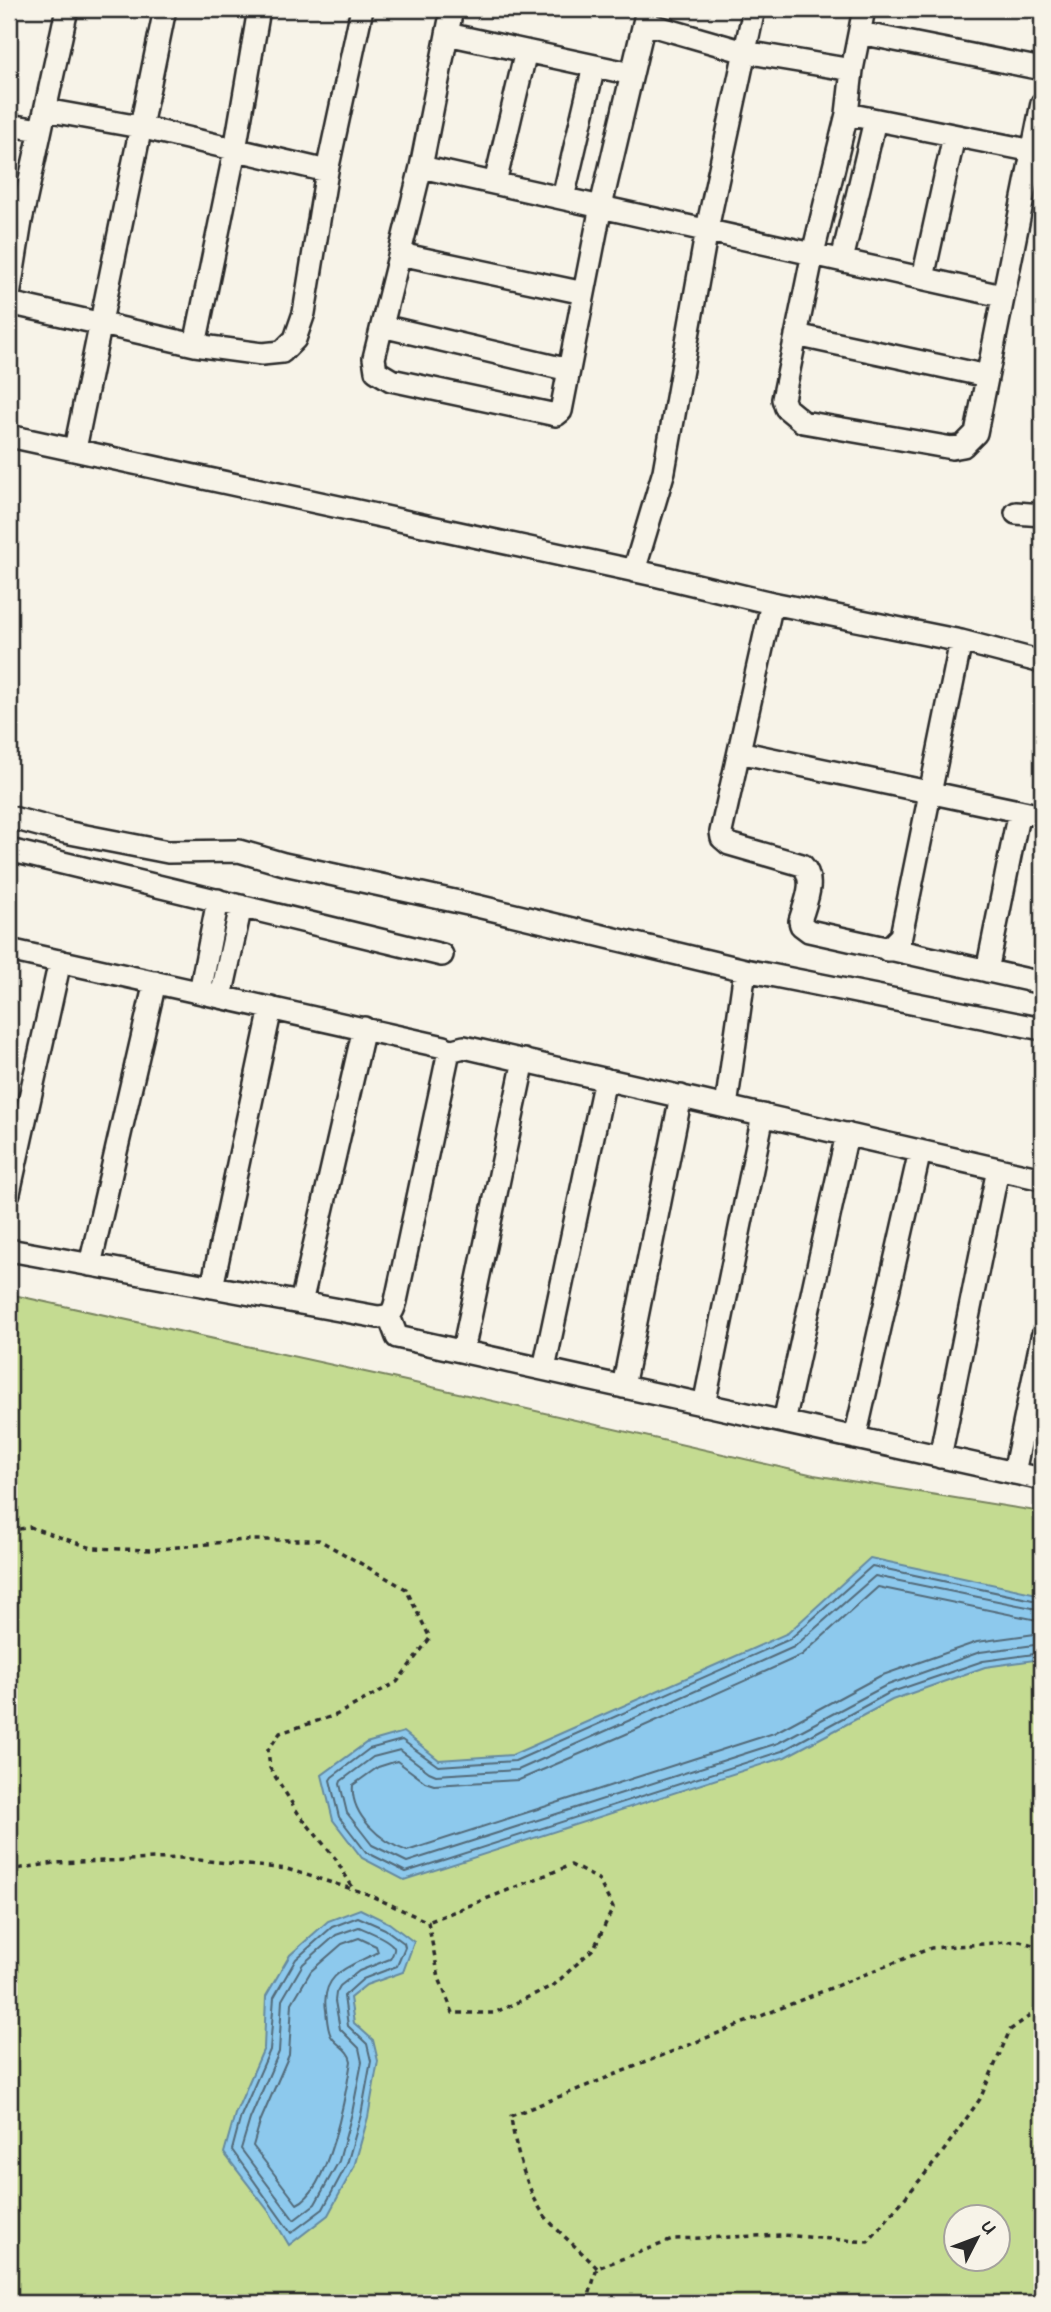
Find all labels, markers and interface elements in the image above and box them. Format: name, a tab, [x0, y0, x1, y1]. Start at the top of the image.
north arrow	[942, 2204, 1012, 2274]
text: U	[975, 2215, 1002, 2241]

